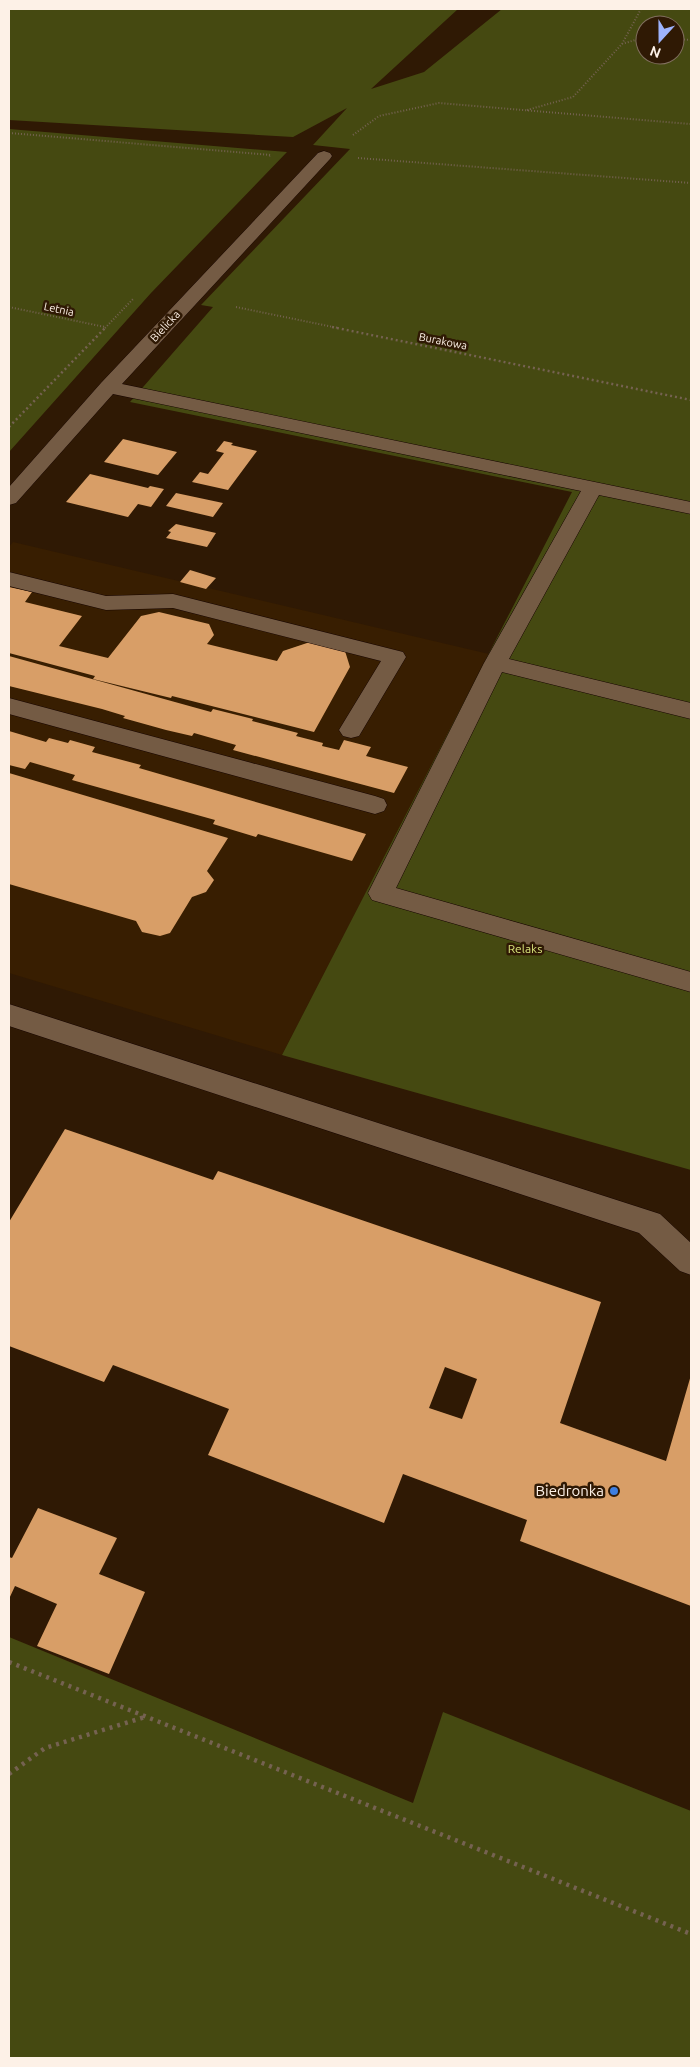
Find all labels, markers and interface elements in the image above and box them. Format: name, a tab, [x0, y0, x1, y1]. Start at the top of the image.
north arrow	[635, 15, 685, 65]
text: N	[648, 43, 663, 61]
street label: Letnia	[43, 300, 75, 318]
street label: Bielicka	[148, 308, 182, 344]
street label: Burakowa	[418, 330, 468, 352]
park label: Relaks	[508, 942, 542, 955]
place label: Biedronka	[535, 1482, 604, 1499]
marker: Biedronka	[608, 1485, 620, 1497]

